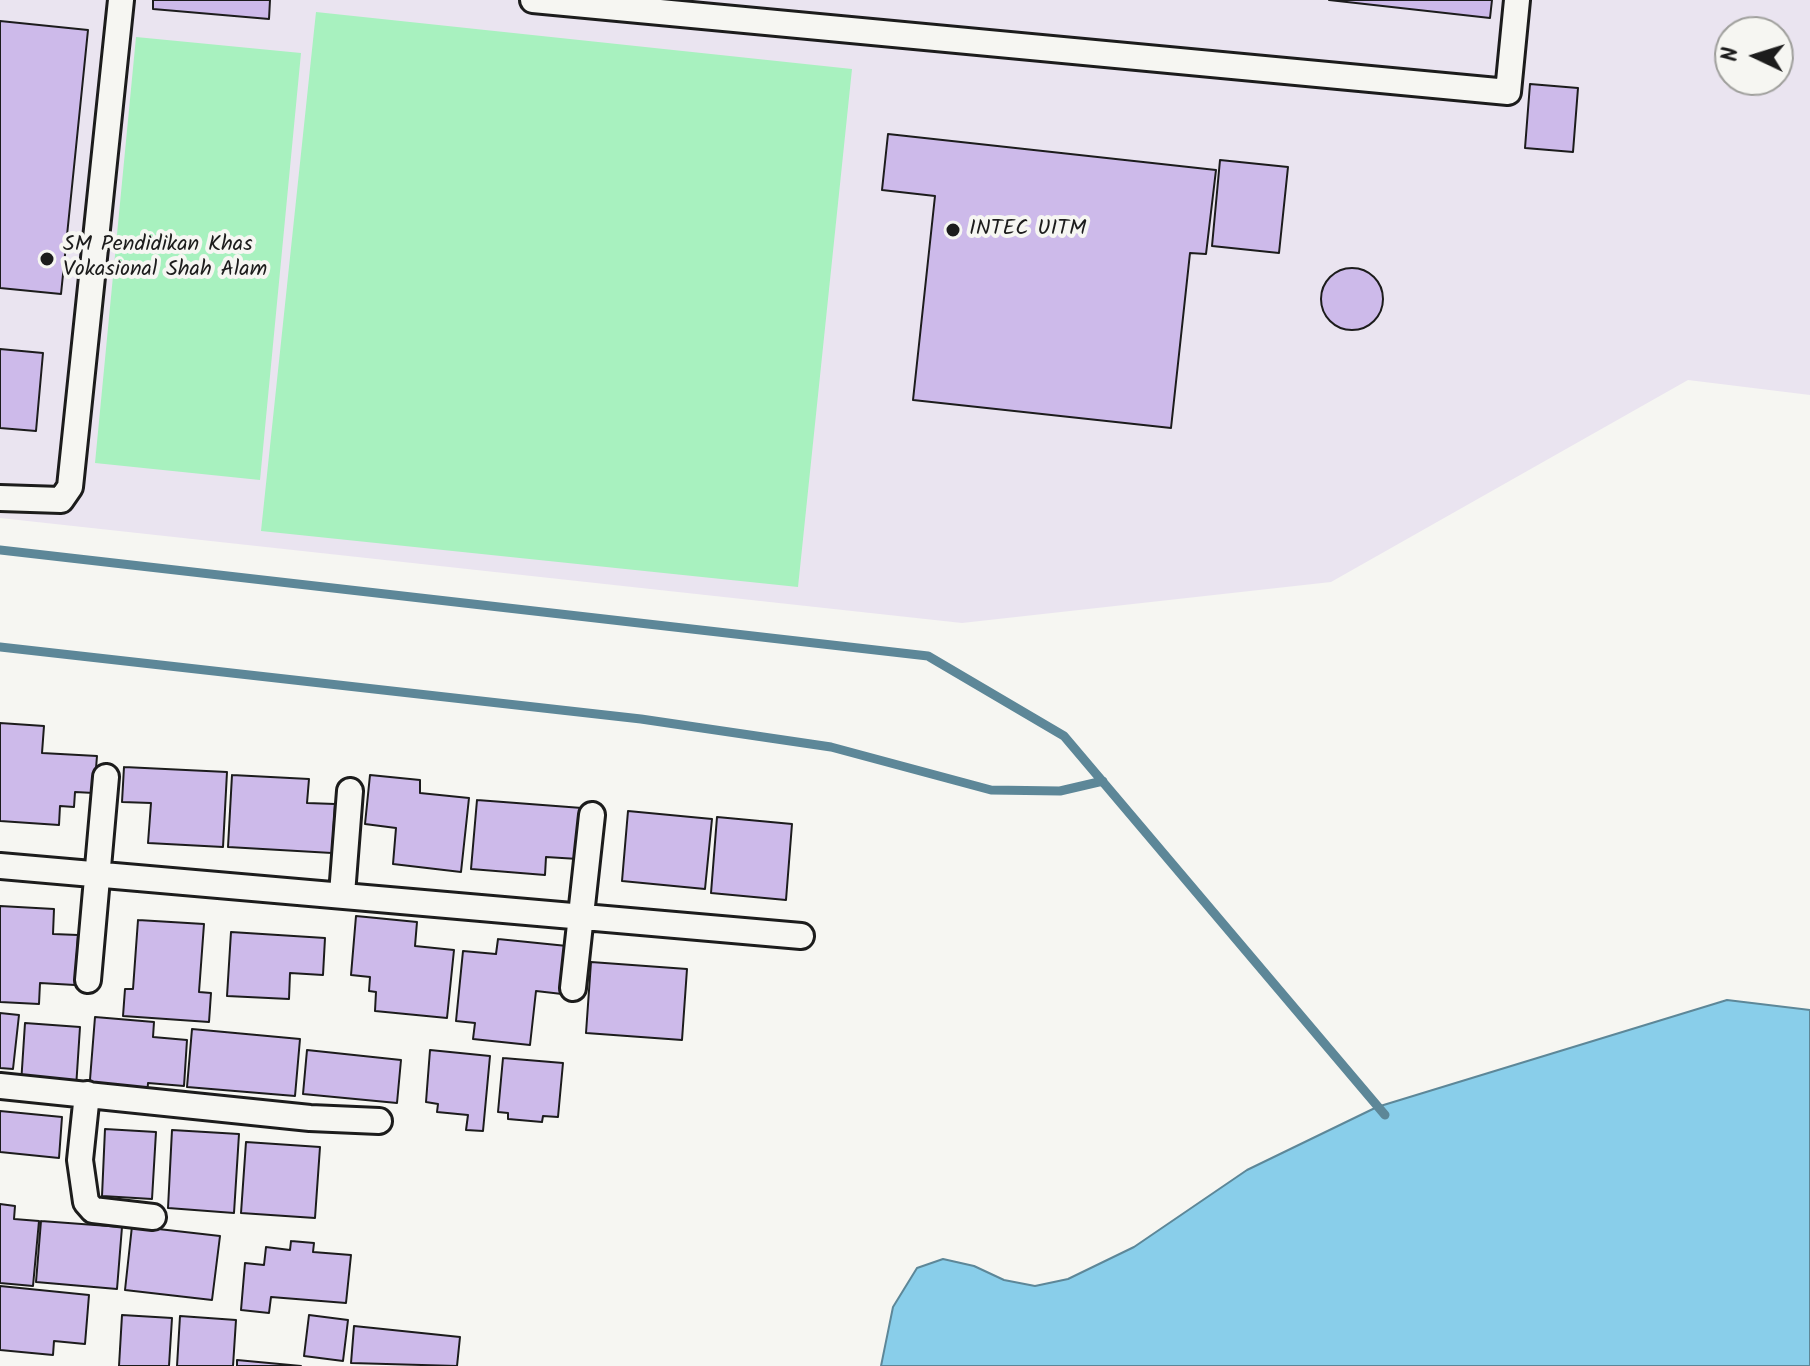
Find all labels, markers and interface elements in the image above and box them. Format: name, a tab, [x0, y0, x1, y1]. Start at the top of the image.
north arrow	[1714, 16, 1794, 96]
text: N	[1714, 46, 1749, 63]
place label: INTEC UITM	[969, 217, 1086, 243]
marker: INTEC UITM	[944, 221, 962, 239]
place label: SM Pendidikan Khas Vokasional Shah Alam	[63, 233, 267, 284]
marker: SM Pendidikan Khas Vokasional Shah Alam	[38, 250, 56, 268]

